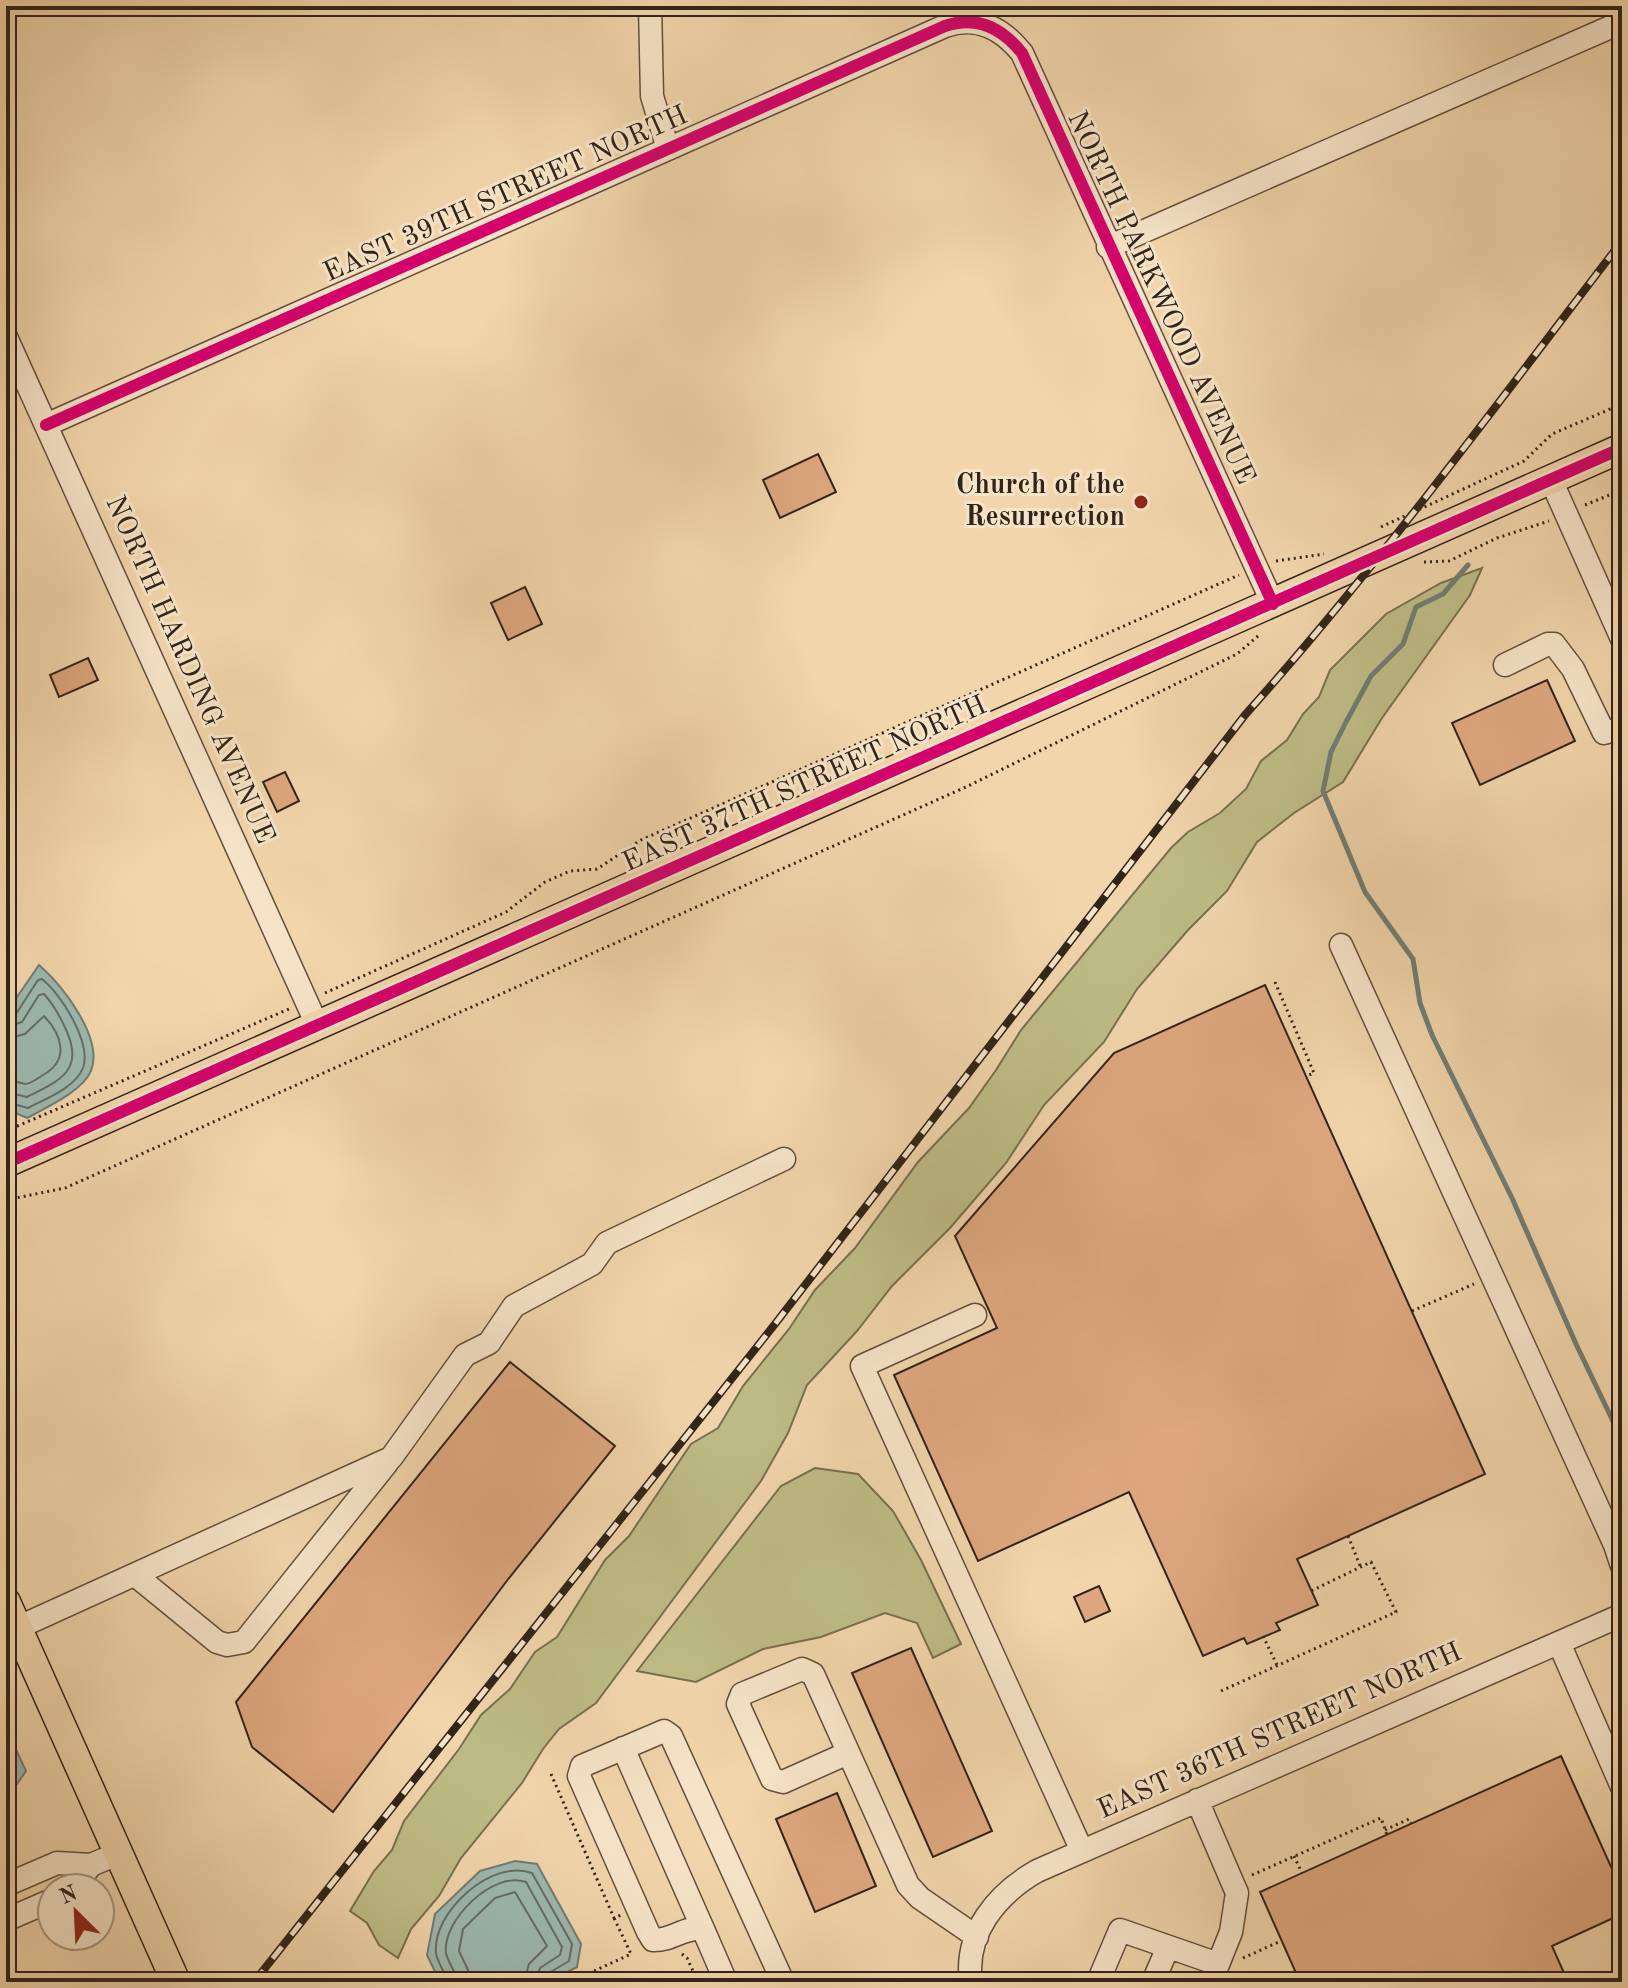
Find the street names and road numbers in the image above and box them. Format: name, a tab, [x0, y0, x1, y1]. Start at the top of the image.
street label: EAST 39TH STREET NORTH	[320, 102, 692, 288]
street label: NORTH PARKWOOD AVENUE	[1061, 107, 1259, 489]
street label: NORTH HARDING AVENUE	[99, 492, 279, 848]
street label: EAST 37TH STREET NORTH	[619, 692, 991, 878]
street label: EAST 36TH STREET NORTH	[1094, 1639, 1466, 1825]

